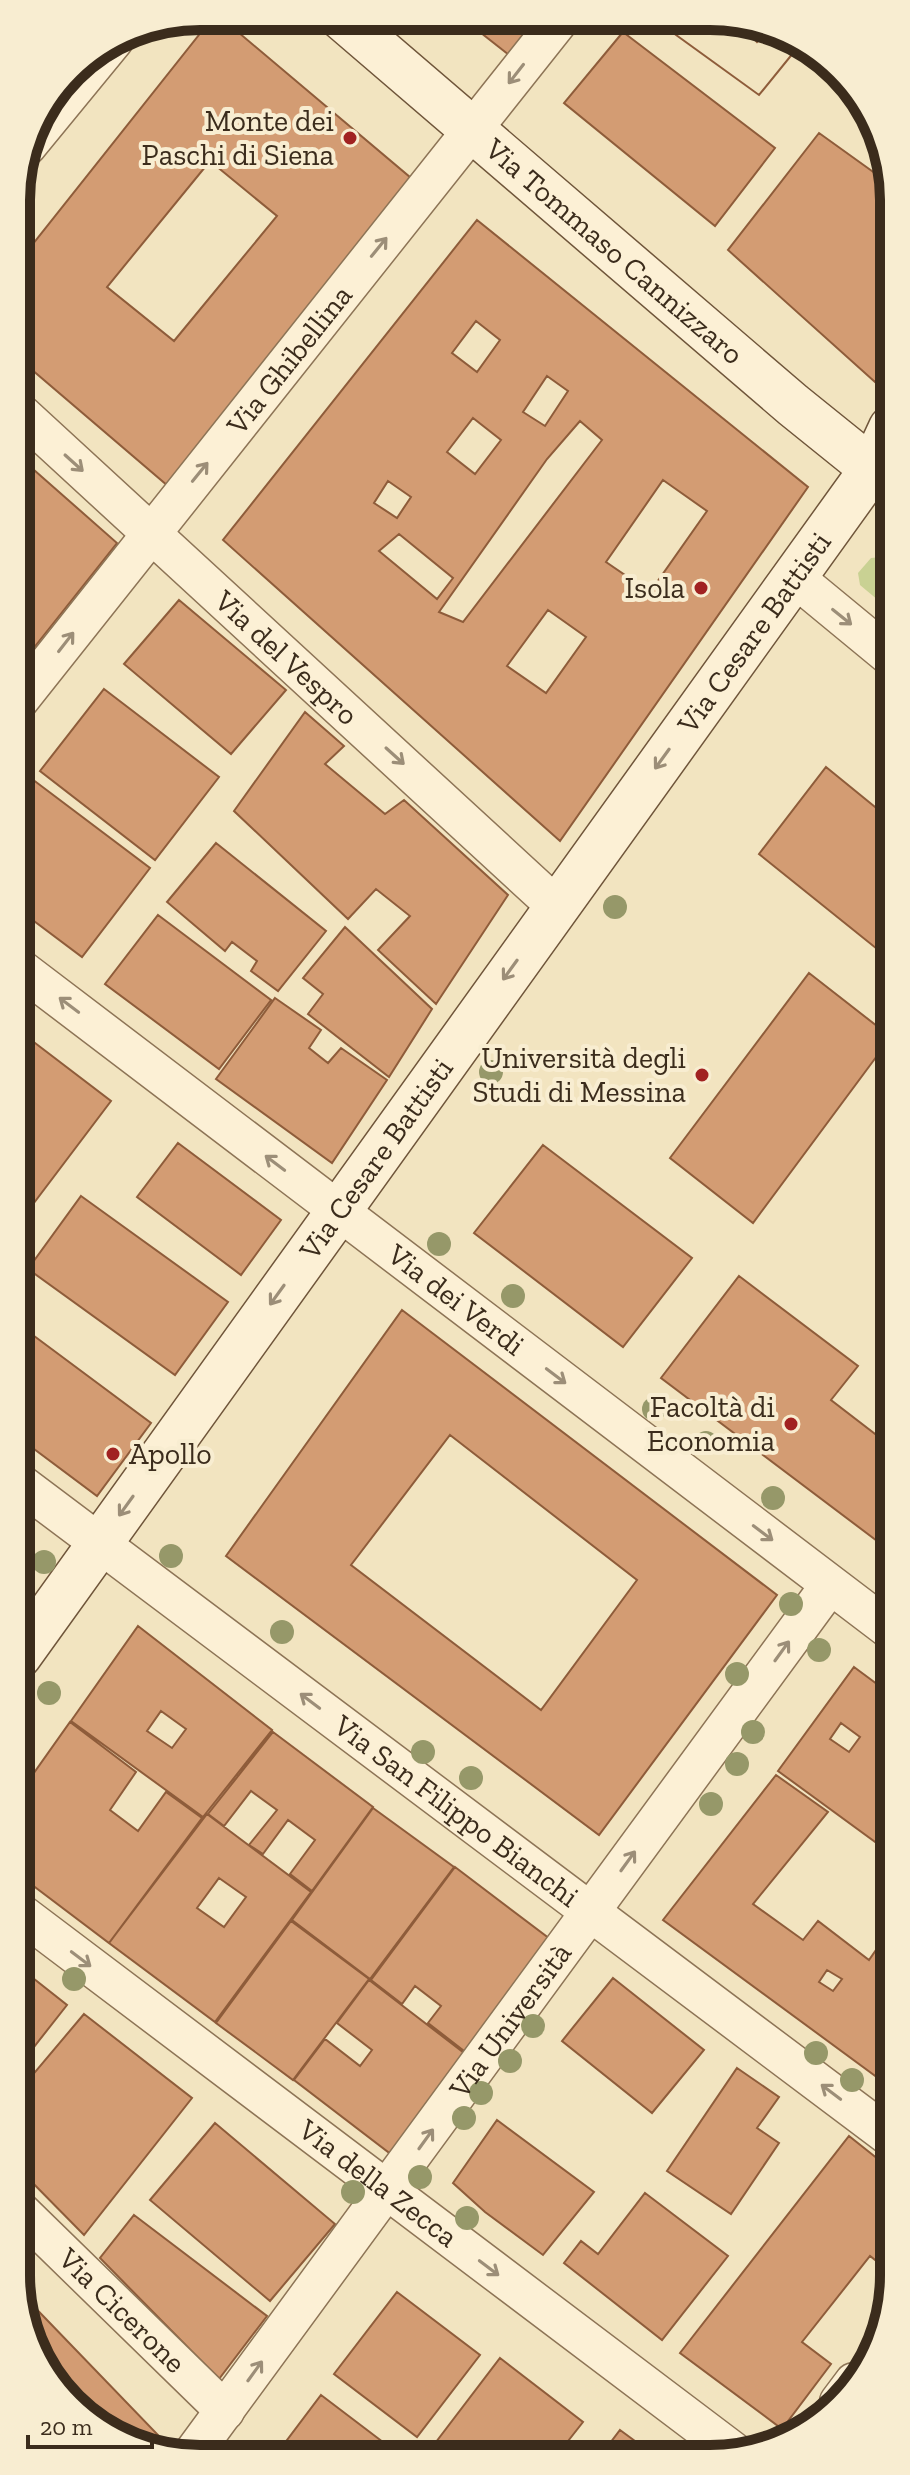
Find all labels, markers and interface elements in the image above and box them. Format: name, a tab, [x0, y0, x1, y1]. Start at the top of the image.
one-way arrow	[507, 63, 525, 84]
place label: Monte dei Paschi di Siena	[142, 103, 334, 173]
marker: Monte dei Paschi di Siena	[341, 129, 359, 147]
street label: Via Tommaso Cannizzaro	[477, 130, 751, 372]
one-way arrow	[371, 237, 388, 258]
street label: Via Ghibellina	[218, 278, 360, 443]
one-way arrow	[64, 453, 84, 471]
one-way arrow	[191, 462, 209, 483]
street label: Via Cesare Battisti	[669, 525, 839, 741]
place label: Isola	[625, 570, 685, 606]
marker: Isola	[692, 579, 710, 597]
street label: Via del Vespro	[206, 582, 366, 733]
one-way arrow	[832, 608, 852, 626]
one-way arrow	[57, 632, 74, 653]
one-way arrow	[385, 747, 405, 766]
one-way arrow	[654, 747, 671, 769]
one-way arrow	[502, 958, 518, 980]
one-way arrow	[59, 997, 80, 1014]
place label: Università degli Studi di Messina	[472, 1040, 686, 1110]
street label: Via Cesare Battisti	[291, 1051, 461, 1267]
marker: Università degli Studi di Messina	[693, 1066, 711, 1084]
one-way arrow	[265, 1155, 287, 1171]
street label: Via dei Verdi	[380, 1236, 531, 1363]
one-way arrow	[269, 1283, 285, 1305]
one-way arrow	[545, 1367, 566, 1384]
place label: Facoltà di Economia	[647, 1389, 775, 1459]
marker: Facoltà di Economia	[782, 1415, 800, 1433]
place label: Apollo	[129, 1436, 212, 1472]
marker: Apollo	[104, 1445, 122, 1463]
one-way arrow	[118, 1495, 135, 1516]
one-way arrow	[752, 1525, 773, 1542]
one-way arrow	[773, 1641, 790, 1662]
one-way arrow	[299, 1692, 321, 1709]
street label: Via San Filippo Bianchi	[326, 1707, 586, 1915]
one-way arrow	[620, 1851, 637, 1872]
street label: Via Università	[441, 1936, 579, 2106]
one-way arrow	[70, 1950, 91, 1967]
one-way arrow	[821, 2084, 842, 2101]
street label: Via della Zecca	[291, 2111, 465, 2255]
one-way arrow	[417, 2129, 434, 2150]
street label: Via Cicerone	[50, 2240, 193, 2381]
one-way arrow	[478, 2259, 500, 2276]
one-way arrow	[246, 2361, 263, 2382]
scale bar	[28, 2399, 152, 2449]
text: 20 m	[40, 2412, 93, 2441]

